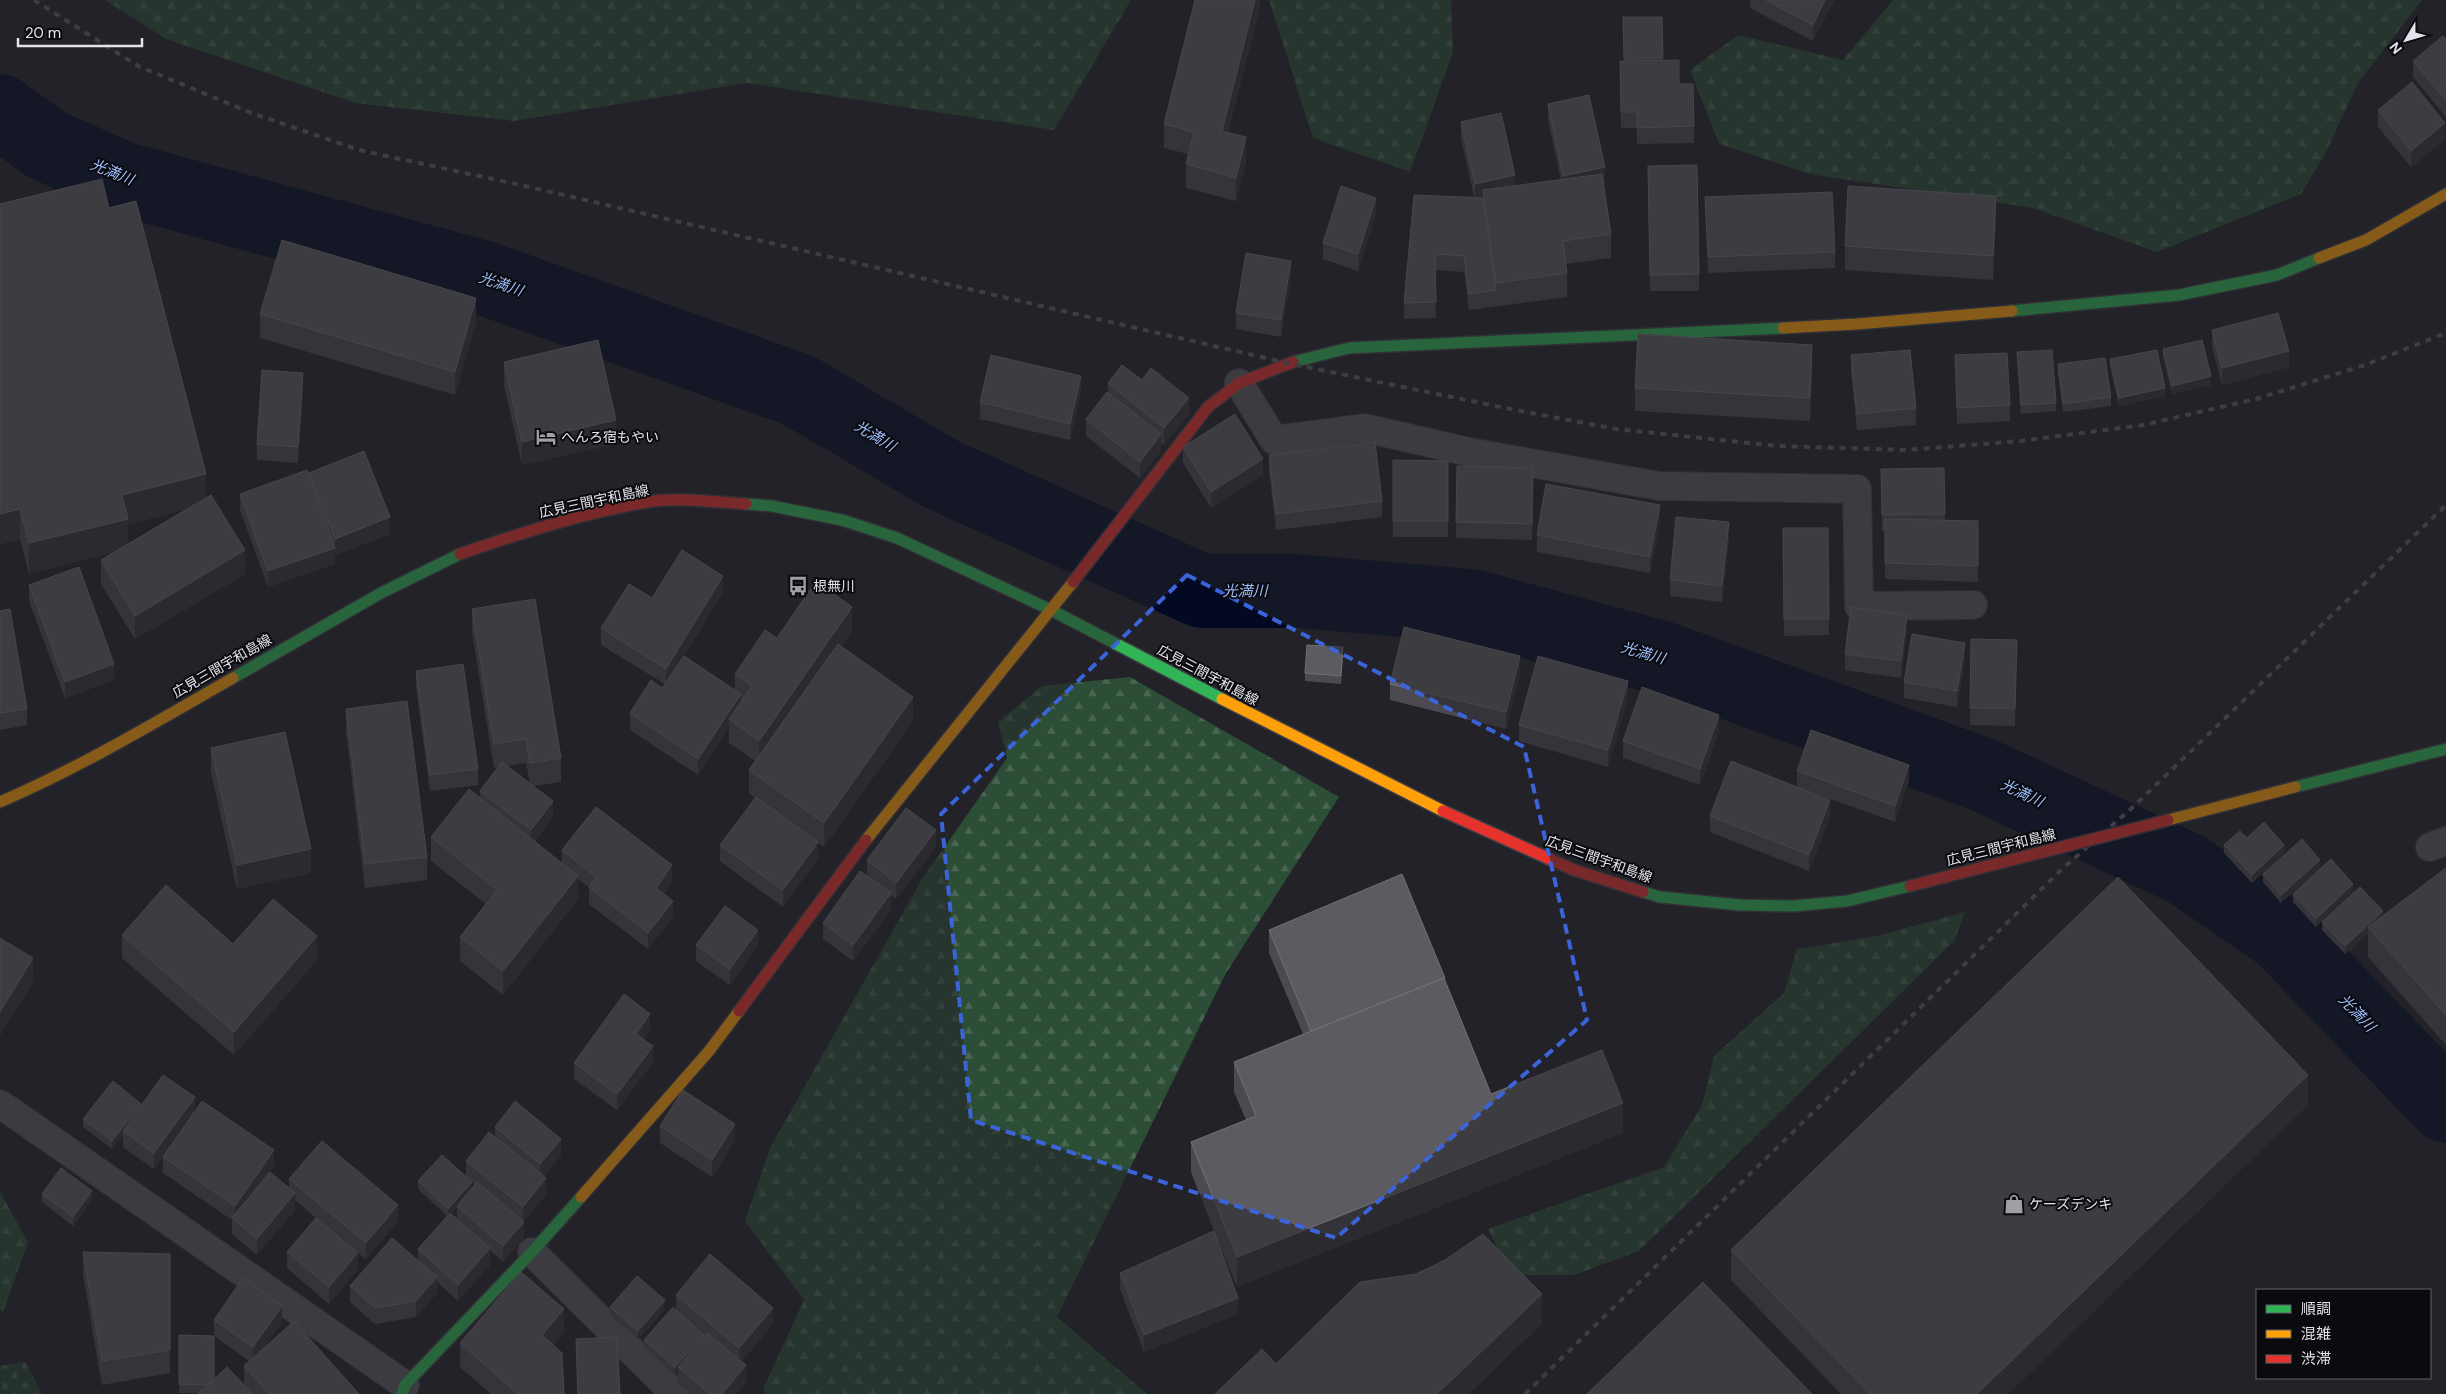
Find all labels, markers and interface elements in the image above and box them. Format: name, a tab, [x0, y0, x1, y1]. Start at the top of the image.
scale bar	[18, 15, 141, 47]
north arrow	[2381, 15, 2431, 65]
text: 20 m	[25, 23, 61, 43]
text: N	[2386, 38, 2406, 58]
water label: 光満川	[87, 154, 138, 190]
water label: 光満川	[476, 267, 527, 301]
water label: 光満川	[851, 416, 901, 457]
hotel icon: へんろ宿もやい	[535, 426, 557, 448]
place label: へんろ宿もやい	[561, 428, 659, 446]
street label: 広見三間宇和島線	[537, 481, 651, 521]
bus stop icon: 根無川	[787, 575, 809, 597]
place label: 根無川	[813, 577, 855, 595]
water label: 光満川	[1222, 581, 1269, 601]
street label: 広見三間宇和島線	[169, 630, 275, 702]
water label: 光満川	[1619, 637, 1669, 669]
street label: 広見三間宇和島線	[1154, 641, 1262, 709]
water label: 光満川	[1997, 774, 2048, 812]
street label: 広見三間宇和島線	[1944, 825, 2058, 869]
street label: 広見三間宇和島線	[1543, 831, 1655, 887]
water label: 光満川	[2334, 990, 2381, 1038]
shop icon: ケーズデンキ	[2003, 1193, 2025, 1215]
place label: ケーズデンキ	[2029, 1195, 2112, 1213]
legend	[2256, 1289, 2431, 1379]
text: 順調	[2301, 1299, 2331, 1319]
text: 混雑	[2301, 1324, 2331, 1344]
text: 渋滞	[2301, 1349, 2331, 1369]

